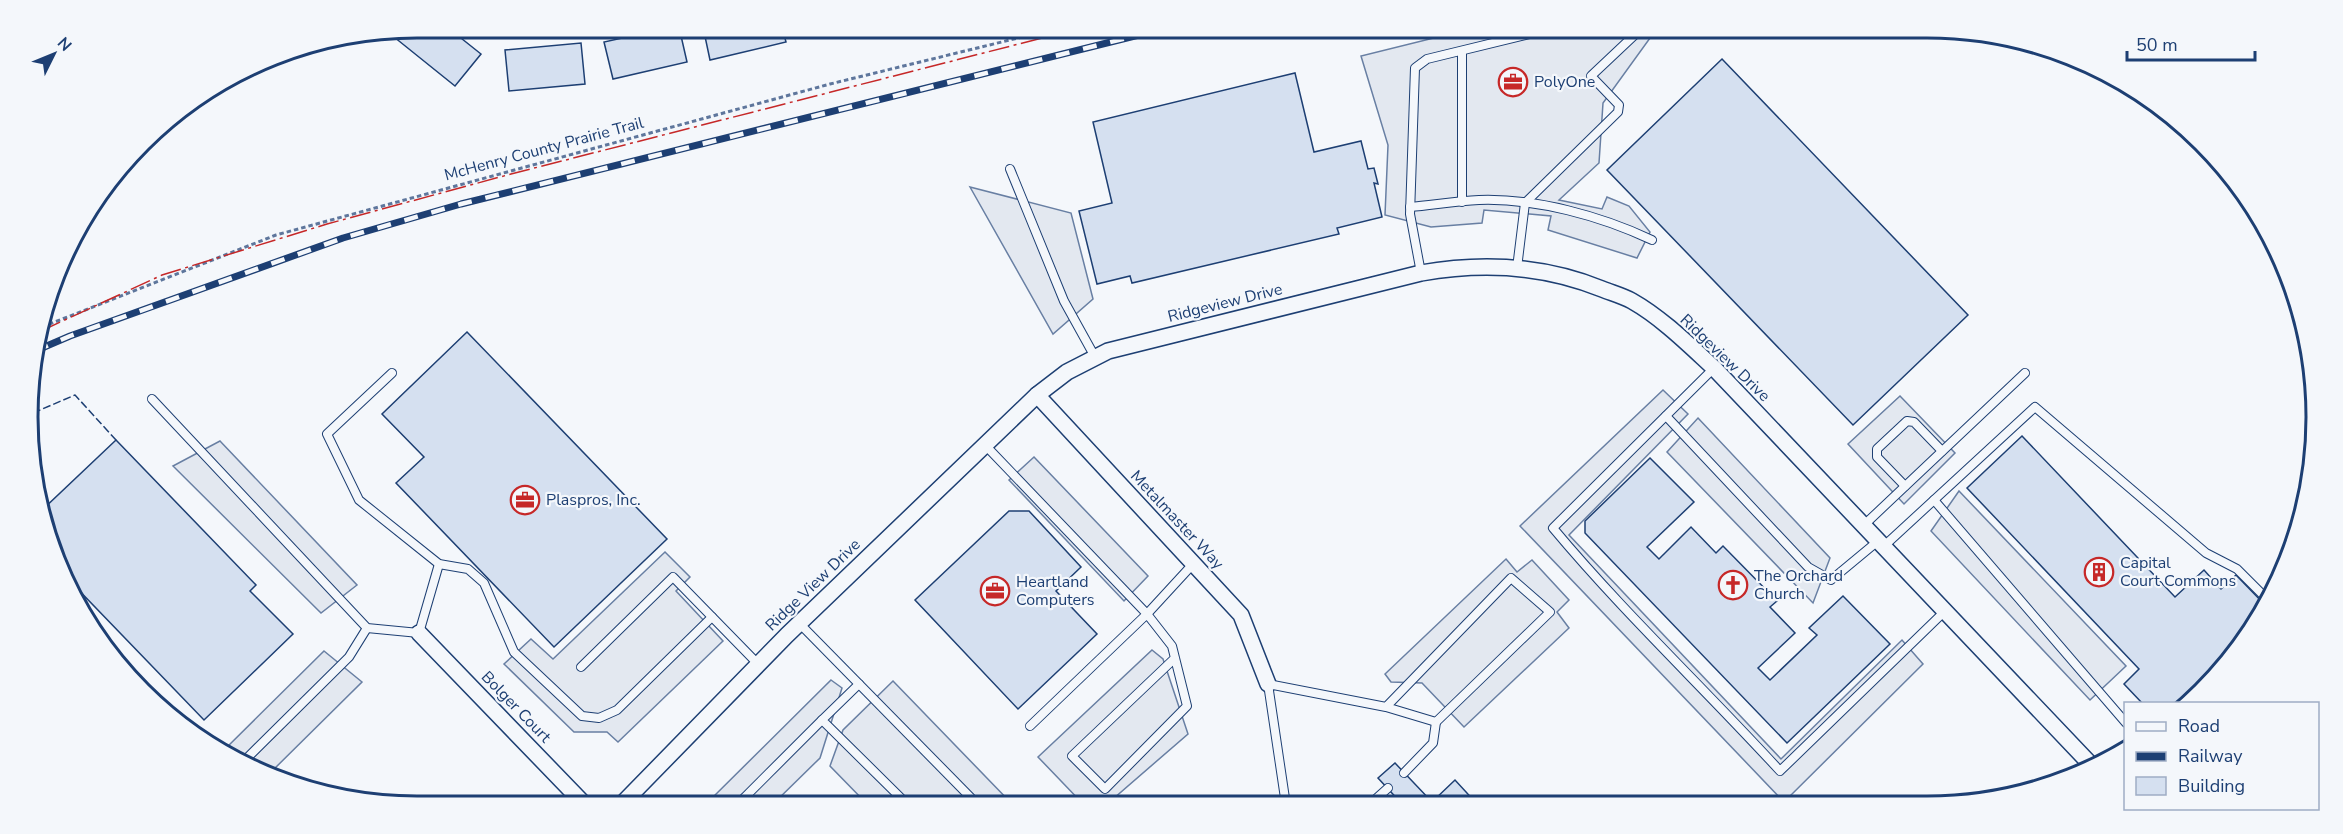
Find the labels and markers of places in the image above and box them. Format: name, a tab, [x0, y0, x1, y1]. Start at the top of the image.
office icon: PolyOne	[1497, 66, 1529, 98]
place label: PolyOne	[1534, 71, 1595, 93]
office icon: Plaspros, Inc.	[509, 484, 541, 516]
place label: Plaspros, Inc.	[546, 489, 641, 511]
place label: Capital Court Commons	[2120, 552, 2236, 592]
building icon: Capital Court Commons	[2083, 556, 2115, 588]
place label: The Orchard Church	[1754, 565, 1843, 605]
church icon: The Orchard Church	[1717, 569, 1749, 601]
place label: Heartland Computers	[1016, 571, 1094, 611]
office icon: Heartland Computers	[979, 575, 1011, 607]

